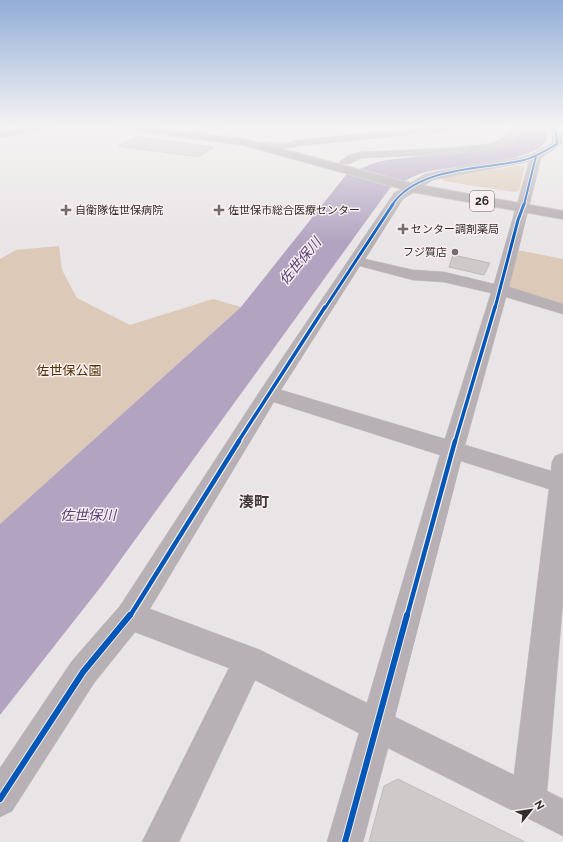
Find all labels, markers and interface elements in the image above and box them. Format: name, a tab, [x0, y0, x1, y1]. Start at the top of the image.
road number: 26	[470, 191, 494, 211]
marker: 自衛隊佐世保病院	[60, 204, 72, 216]
place label: 自衛隊佐世保病院	[75, 204, 163, 217]
marker: 佐世保市総合医療センター	[213, 204, 225, 216]
place label: 佐世保市総合医療センター	[228, 204, 360, 217]
place label: センター調剤薬局	[411, 223, 499, 236]
marker: センター調剤薬局	[398, 224, 408, 234]
water label: 佐世保川	[276, 233, 325, 288]
place label: フジ質店	[403, 246, 447, 259]
marker: フジ質店	[450, 247, 460, 257]
park label: 佐世保公園	[36, 363, 102, 378]
district label: 湊町	[239, 493, 269, 511]
water label: 佐世保川	[60, 507, 118, 523]
north arrow	[511, 790, 551, 830]
text: N	[531, 798, 547, 812]

